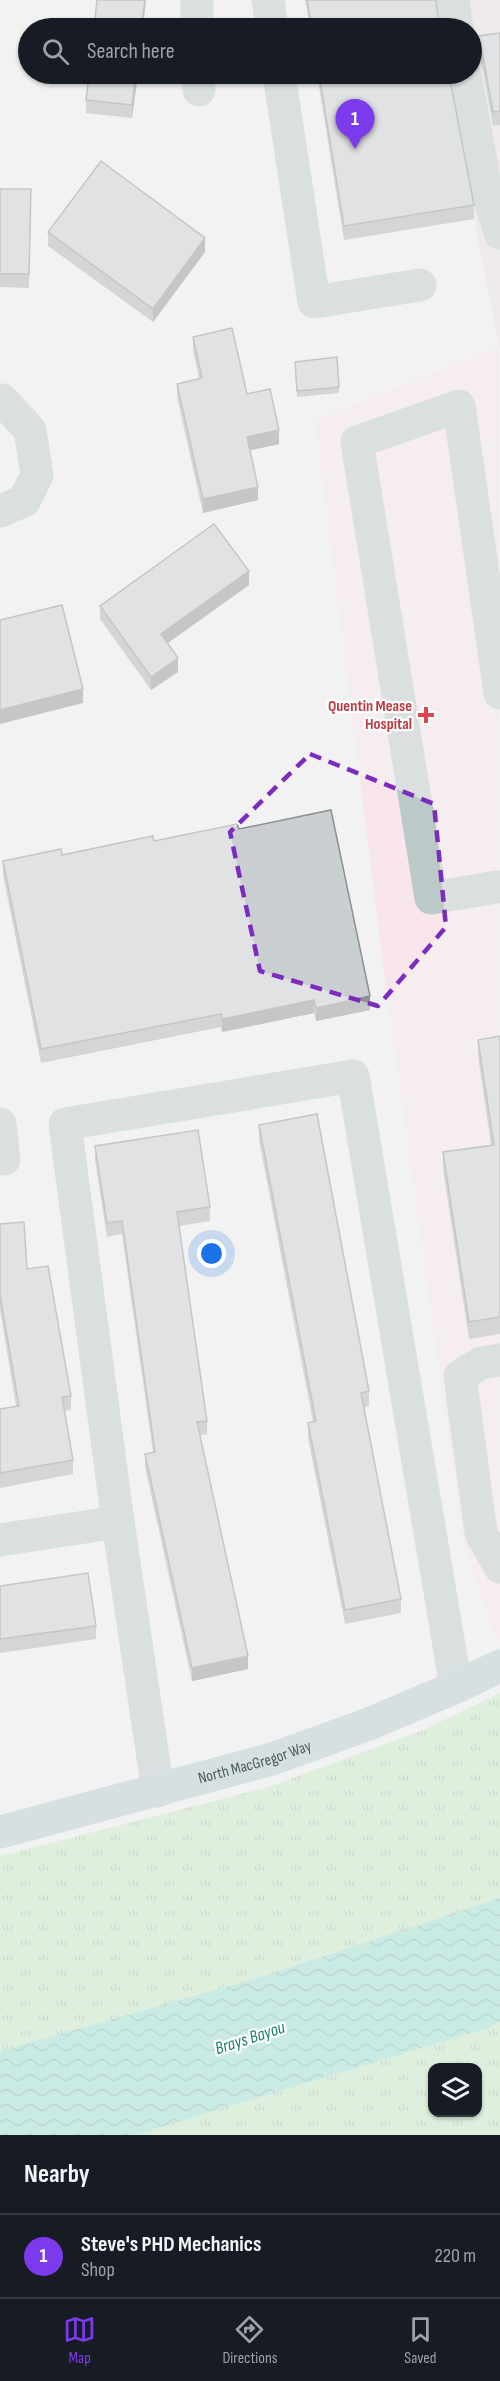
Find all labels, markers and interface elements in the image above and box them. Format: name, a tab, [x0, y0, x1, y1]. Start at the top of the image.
search box	[18, 18, 482, 84]
icon: search	[39, 35, 72, 68]
text: Search here	[87, 38, 174, 65]
pin: 1	[336, 100, 374, 149]
place label: Quentin Mease Hospital	[328, 697, 412, 734]
marker: Quentin Mease Hospital	[417, 706, 435, 724]
your location	[197, 1239, 226, 1268]
street label: North MacGregor Way	[196, 1736, 314, 1788]
water label: Brays Bayou	[212, 2017, 288, 2059]
map controls	[428, 2063, 482, 2117]
button: layers	[428, 2063, 482, 2117]
text: Nearby	[24, 2159, 90, 2190]
text: Steve's PHD Mechanics	[81, 2231, 261, 2258]
text: 1	[40, 2244, 47, 2268]
text: 220 m	[435, 2244, 476, 2268]
text: Shop	[81, 2258, 115, 2282]
tab: Map	[63, 2313, 96, 2368]
tab: Directions	[222, 2313, 278, 2368]
tab: Saved	[404, 2313, 437, 2368]

